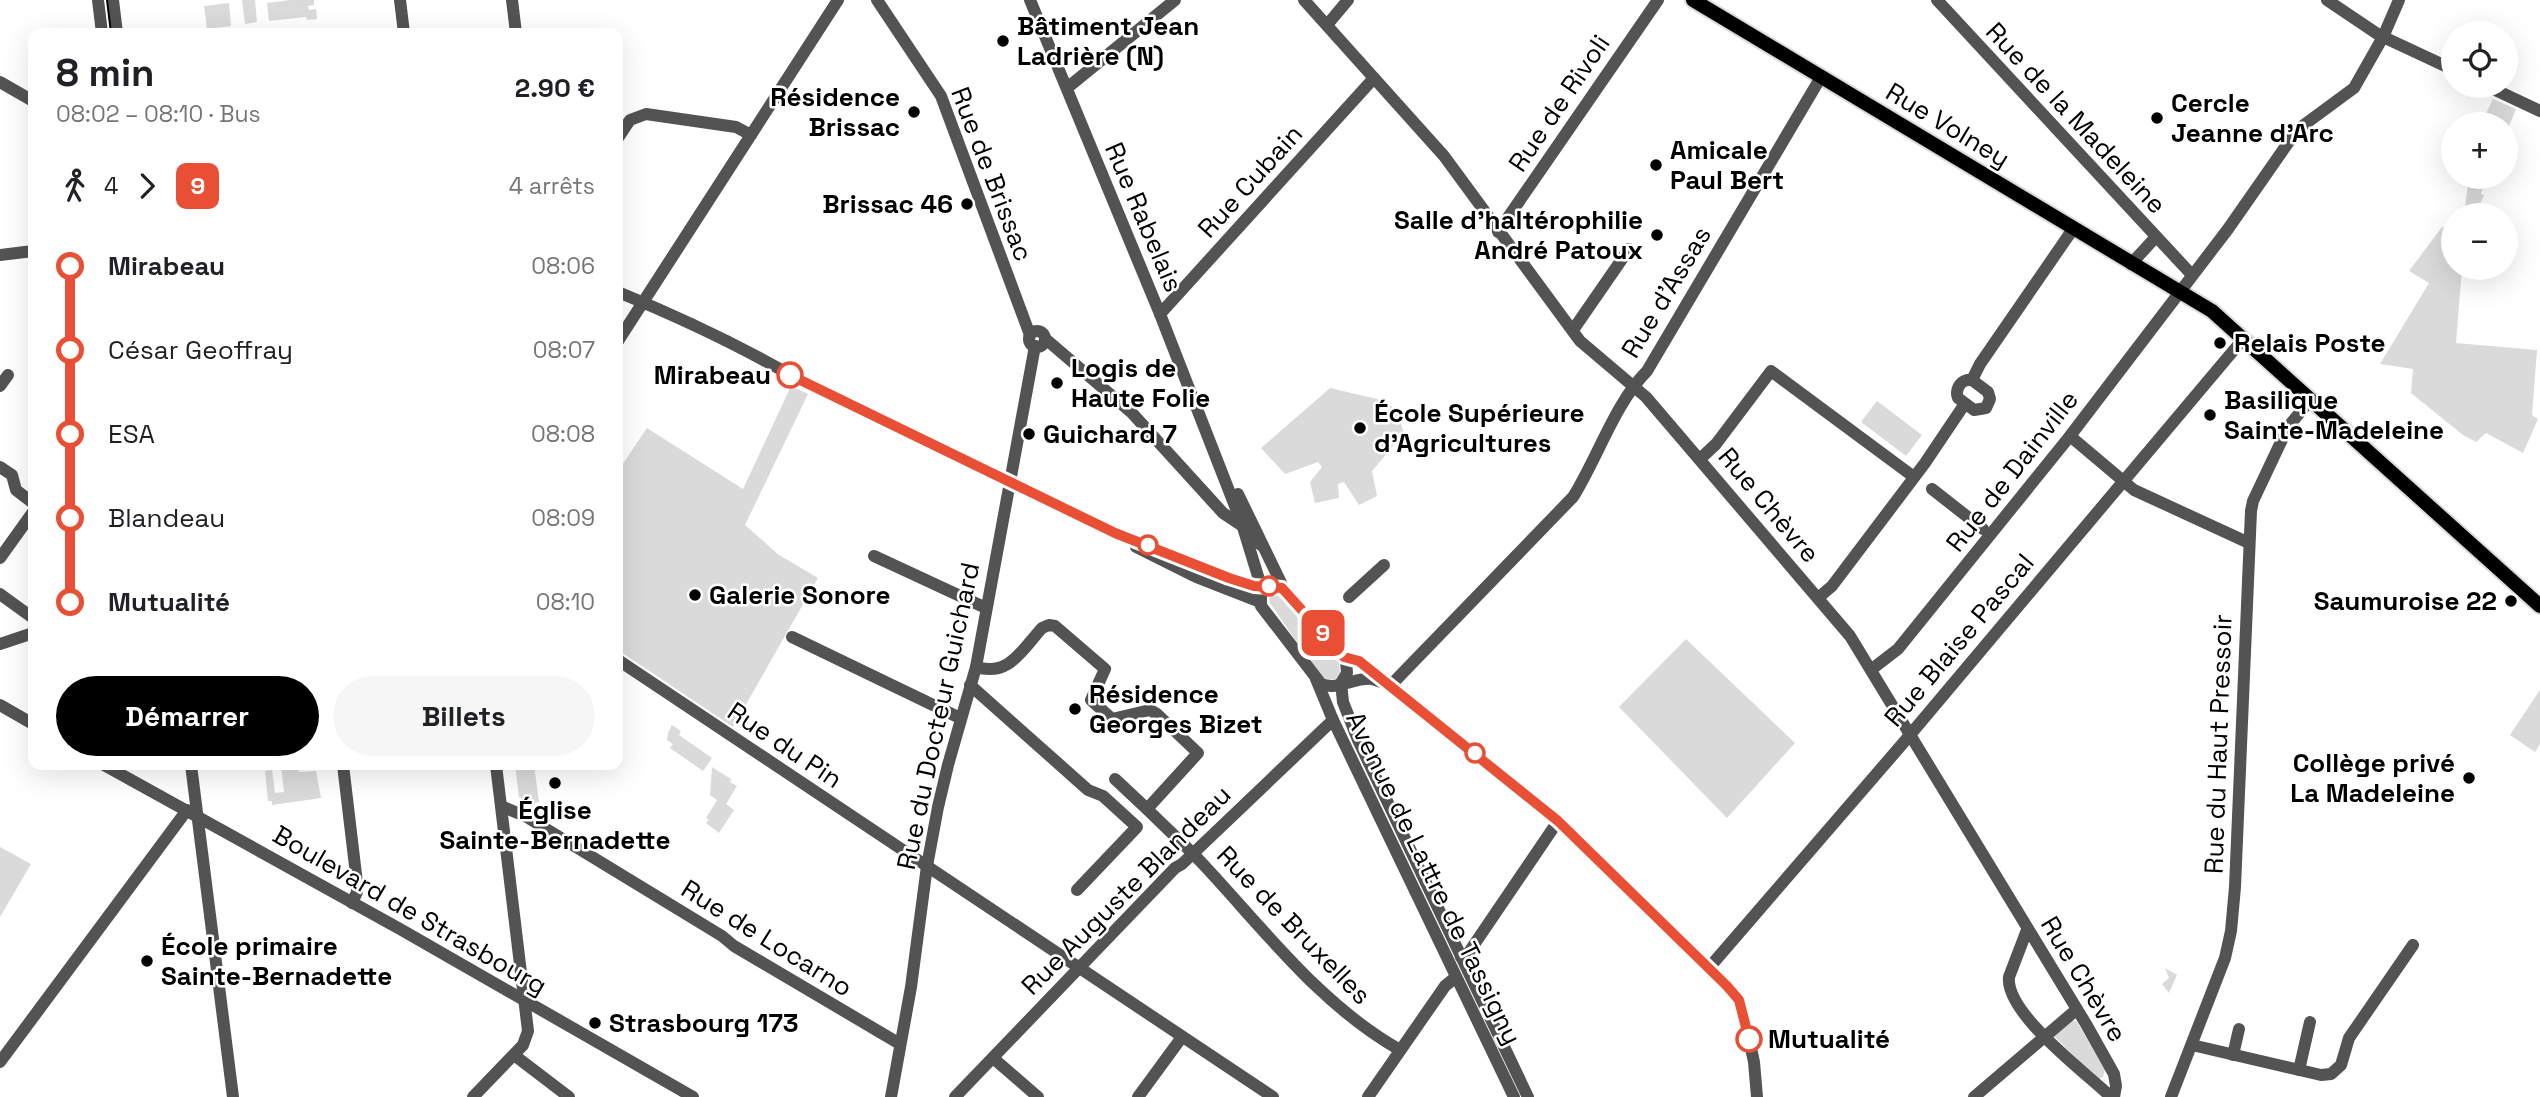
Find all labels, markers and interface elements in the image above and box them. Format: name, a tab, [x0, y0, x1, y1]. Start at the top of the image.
place label: Bâtiment Jean Ladrière (N)	[1017, 9, 1199, 73]
street label: Rue de la Madeleine	[1978, 15, 2174, 221]
map controls	[2441, 21, 2518, 280]
button: locate	[2441, 21, 2518, 98]
street label: Rue de Rivoli	[1501, 28, 1617, 178]
marker: Bâtiment Jean Ladrière (N)	[995, 33, 1011, 49]
text: 8 min	[56, 49, 154, 97]
text: 2.90 €	[515, 71, 595, 105]
street label: Rue Volney	[1880, 75, 2016, 175]
place label: Résidence Brissac	[770, 80, 900, 144]
street label: Rue de Brissac	[943, 82, 1041, 266]
place label: Cercle Jeanne d'Arc	[2171, 86, 2334, 150]
text: 08:02 – 08:10 · Bus	[56, 99, 261, 129]
marker: Résidence Brissac	[906, 104, 922, 120]
marker: Cercle Jeanne d'Arc	[2149, 110, 2165, 126]
button: +	[2441, 112, 2518, 189]
street label: Rue Cubain	[1190, 117, 1310, 245]
place label: Amicale Paul Bert	[1670, 133, 1784, 197]
street label: Rue Rabelais	[1097, 137, 1191, 297]
marker: Amicale Paul Bert	[1648, 157, 1664, 173]
icon: walk	[56, 167, 94, 205]
icon: forward	[128, 167, 166, 205]
text: 9	[190, 170, 205, 201]
text: 4	[104, 171, 118, 201]
text: 4 arrêts	[509, 171, 595, 201]
place label: Brissac 46	[822, 187, 953, 221]
marker: Brissac 46	[959, 196, 975, 212]
place label: Salle d'haltérophilie André Patoux	[1394, 203, 1643, 267]
button: −	[2441, 203, 2518, 280]
street label: Rue d'Assas	[1613, 220, 1719, 364]
marker: Salle d'haltérophilie André Patoux	[1649, 227, 1665, 243]
text: Mirabeau	[108, 249, 225, 283]
text: 08:06	[531, 251, 595, 281]
place label: Relais Poste	[2234, 326, 2386, 360]
text: César Geoffray	[108, 333, 293, 367]
text: 08:07	[533, 335, 595, 365]
marker: Relais Poste	[2212, 335, 2228, 351]
place label: Logis de Haute Folie	[1071, 351, 1210, 415]
place label: Mirabeau	[654, 358, 771, 392]
marker: Mirabeau	[777, 362, 803, 388]
marker: Logis de Haute Folie	[1049, 375, 1065, 391]
street label: Rue de Dainville	[1938, 383, 2086, 559]
place label: Basilique Sainte-Madeleine	[2224, 383, 2444, 447]
place label: École Supérieure d'Agricultures	[1374, 396, 1585, 460]
marker: Basilique Sainte-Madeleine	[2202, 407, 2218, 423]
text: ESA	[108, 417, 155, 451]
place label: Guichard 7	[1043, 417, 1177, 451]
text: 08:08	[531, 419, 595, 449]
marker: École Supérieure d'Agricultures	[1352, 420, 1368, 436]
marker: Guichard 7	[1021, 426, 1037, 442]
street label: Rue Chèvre	[1711, 440, 1827, 570]
text: Blandeau	[108, 501, 225, 535]
text: 08:09	[531, 503, 595, 533]
unlabelled marker	[1138, 535, 1158, 555]
street label: Rue Blaise Pascal	[1877, 546, 2041, 734]
street label: Rue du Docteur Guichard	[889, 559, 987, 873]
unlabelled marker	[1259, 576, 1279, 596]
place label: Galerie Sonore	[709, 578, 890, 612]
place label: Saumuroise 22	[2314, 584, 2497, 618]
text: Mutualité	[108, 585, 230, 619]
text: 08:10	[536, 587, 595, 617]
marker: Galerie Sonore	[687, 587, 703, 603]
marker: Saumuroise 22	[2503, 593, 2519, 609]
line badge: 9	[1300, 610, 1346, 656]
street label: Rue du Haut Pressoir	[2196, 614, 2240, 874]
text: 9	[1316, 617, 1330, 648]
button: Démarrer	[56, 676, 319, 756]
button: Billets	[333, 676, 595, 756]
place label: Résidence Georges Bizet	[1089, 677, 1263, 741]
street label: Rue du Pin	[721, 694, 849, 796]
marker: Résidence Georges Bizet	[1067, 701, 1083, 717]
street label: Avenue de Lattre de Tassigny	[1338, 706, 1530, 1050]
unlabelled marker	[1465, 743, 1485, 763]
place label: Collège privé La Madeleine	[2290, 746, 2455, 810]
marker: Collège privé La Madeleine	[2461, 770, 2477, 786]
marker: Église Sainte-Bernadette	[547, 775, 563, 791]
street label: Rue Auguste Blandeau	[1014, 778, 1238, 1002]
place label: Église Sainte-Bernadette	[439, 793, 671, 857]
street label: Boulevard de Strasbourg	[267, 818, 553, 1002]
street label: Rue de Bruxelles	[1210, 838, 1378, 1012]
street label: Rue de Locarno	[675, 872, 859, 1004]
street label: Rue Chèvre	[2033, 910, 2135, 1048]
place label: École primaire Sainte-Bernadette	[161, 929, 392, 993]
marker: École primaire Sainte-Bernadette	[139, 953, 155, 969]
place label: Strasbourg 173	[609, 1006, 799, 1040]
marker: Strasbourg 173	[587, 1015, 603, 1031]
place label: Mutualité	[1768, 1022, 1890, 1056]
marker: Mutualité	[1736, 1026, 1762, 1052]

